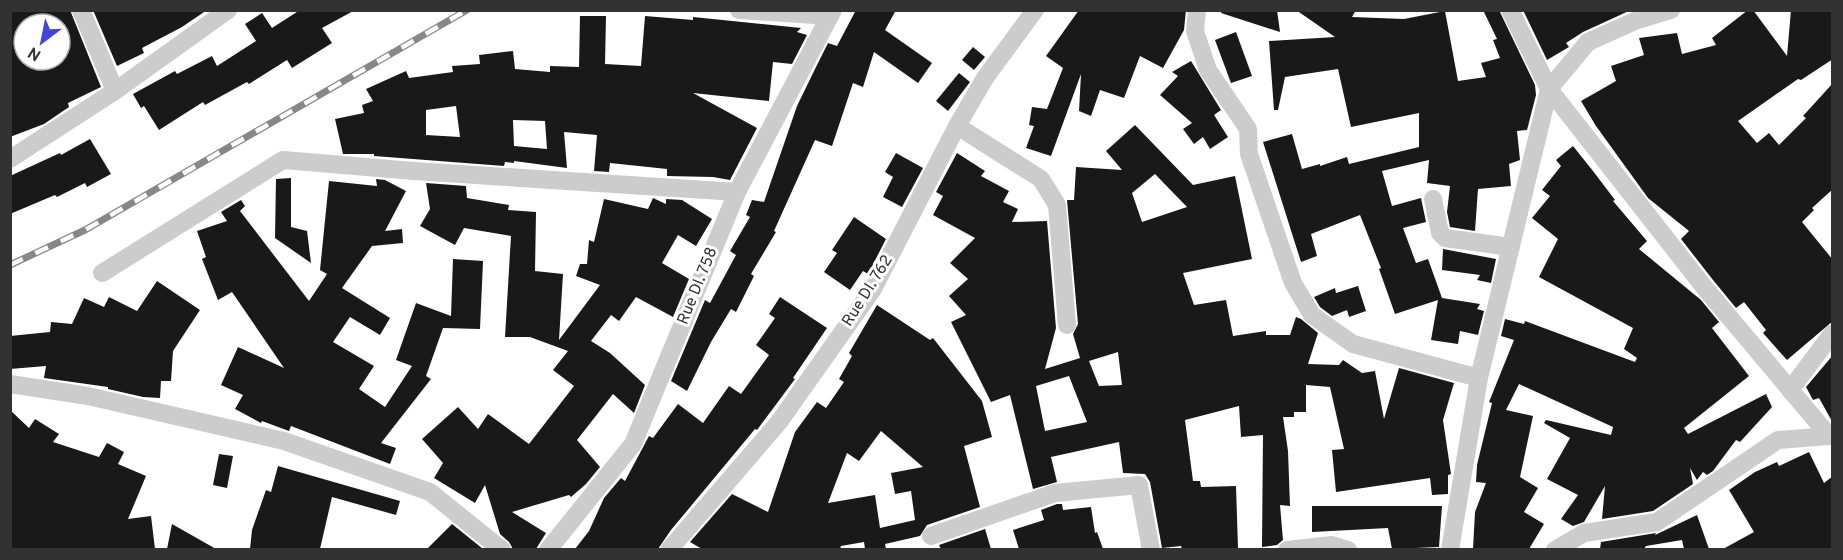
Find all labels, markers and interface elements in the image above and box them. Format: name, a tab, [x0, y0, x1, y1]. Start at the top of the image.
north arrow	[12, 12, 72, 72]
text: N	[25, 41, 45, 65]
street label: Rue DI. 758	[673, 244, 723, 328]
street label: Rue DI. 762	[838, 252, 898, 330]

